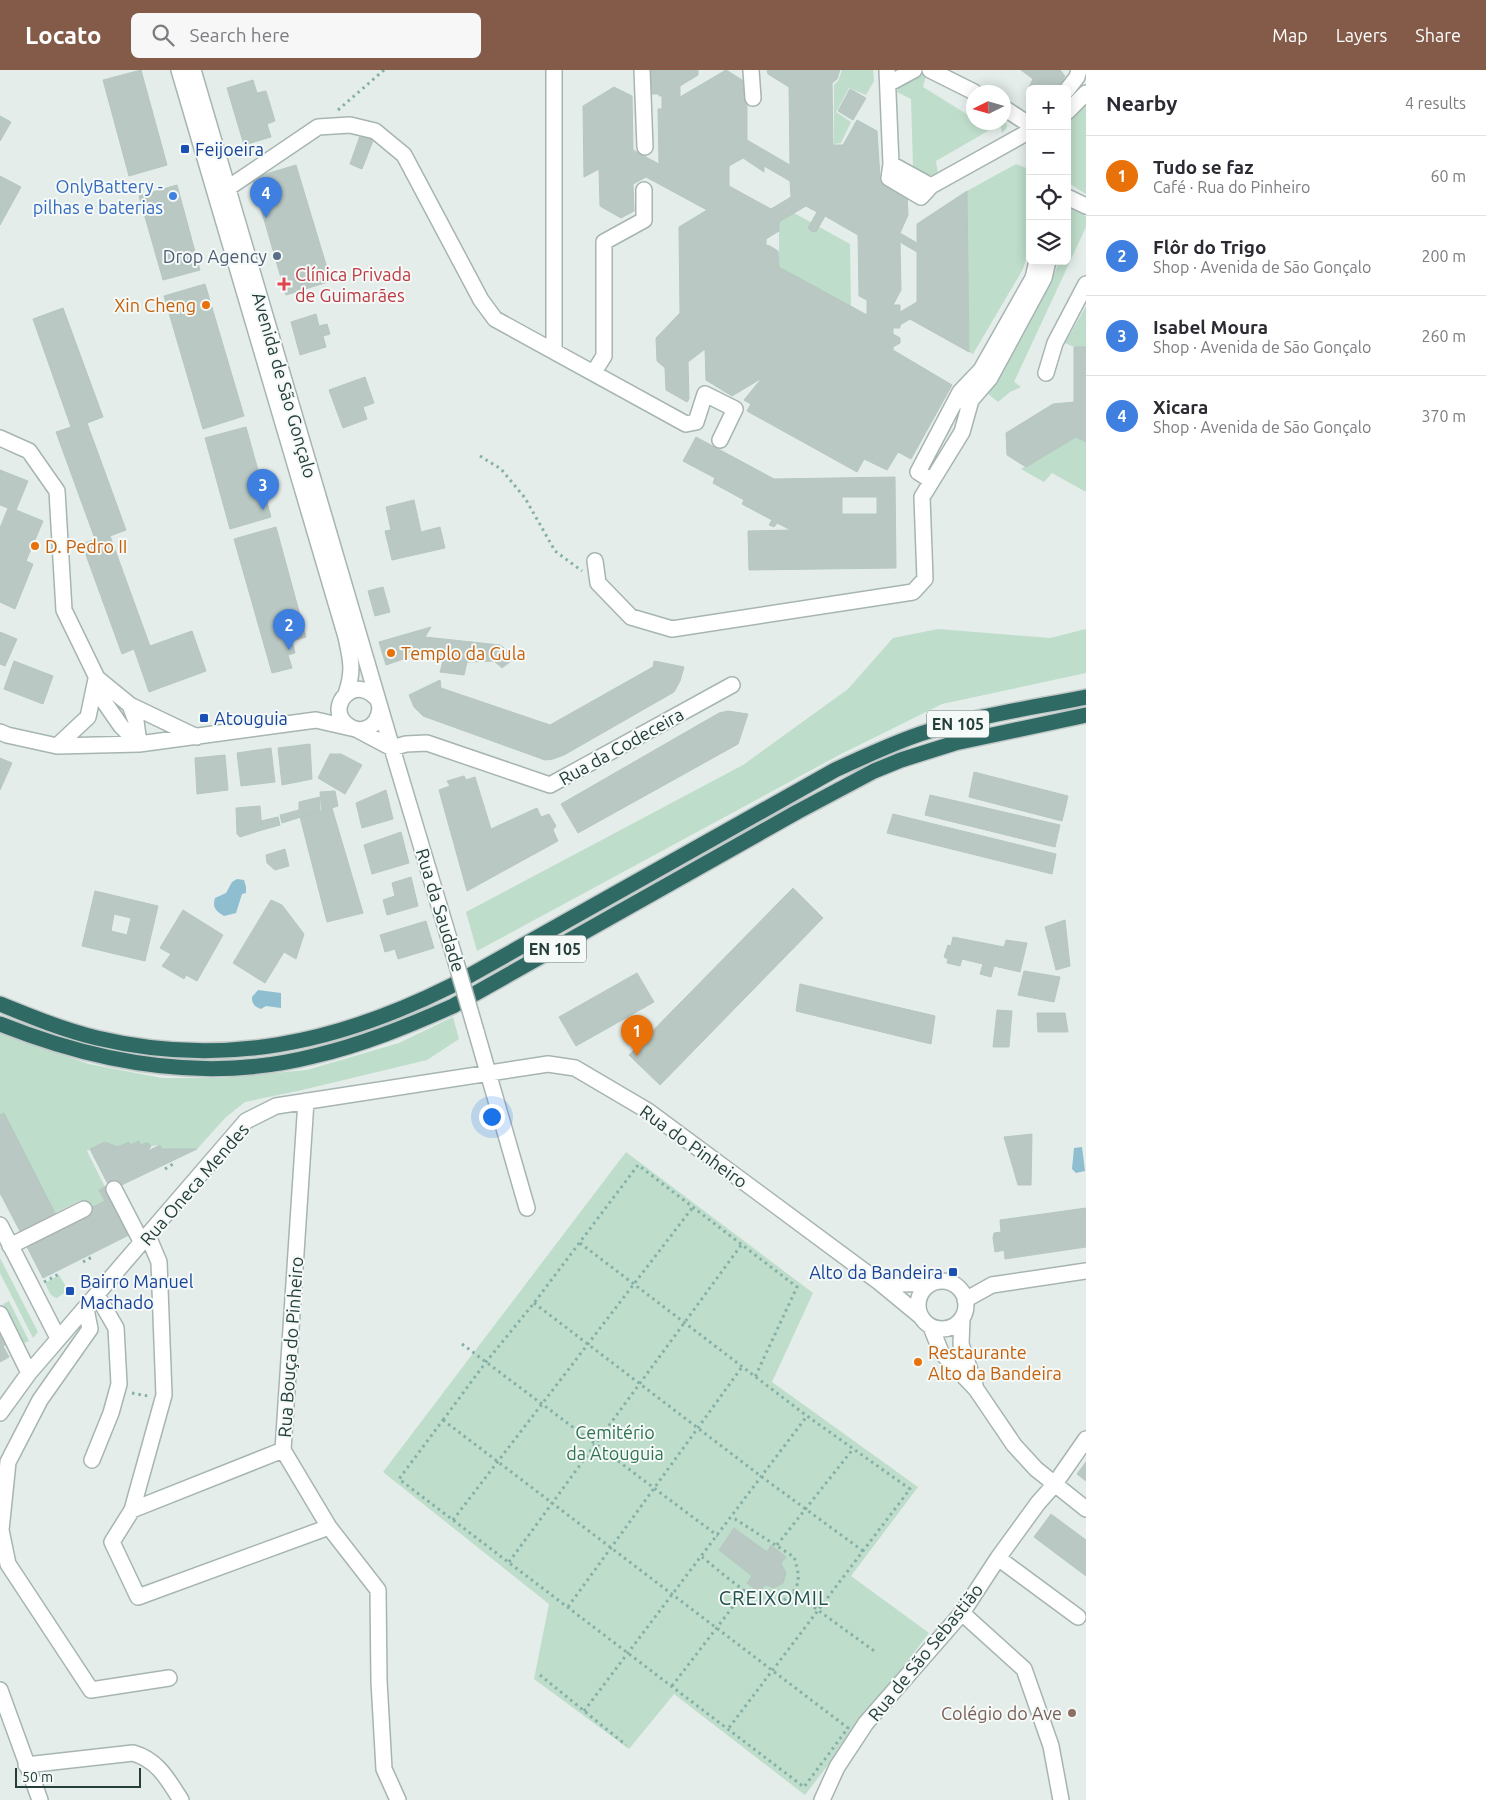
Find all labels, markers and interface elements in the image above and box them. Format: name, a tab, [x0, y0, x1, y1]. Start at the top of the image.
search box	[131, 13, 481, 58]
icon: search	[149, 21, 177, 49]
text: Locato	[25, 22, 101, 49]
text: Search here	[189, 24, 290, 46]
text: Map	[1272, 25, 1308, 45]
text: Layers	[1336, 25, 1387, 45]
text: Share	[1415, 25, 1461, 45]
north arrow	[966, 85, 1011, 130]
map controls	[1026, 85, 1071, 265]
button: +	[1026, 85, 1071, 130]
text: Nearby	[1106, 91, 1177, 115]
text: 4 results	[1405, 94, 1466, 112]
button: −	[1026, 130, 1071, 175]
place label: Feijoeira	[195, 139, 264, 159]
marker: Feijoeira	[179, 143, 191, 155]
text: Tudo se faz	[1153, 156, 1253, 178]
text: 1	[1117, 167, 1127, 185]
text: 60 m	[1430, 167, 1466, 185]
button: locate	[1026, 175, 1071, 220]
place label: OnlyBattery - pilhas e baterias	[33, 176, 163, 217]
pin: 4	[250, 177, 282, 218]
text: Café · Rua do Pinheiro	[1153, 178, 1310, 196]
marker: OnlyBattery - pilhas e baterias	[167, 190, 179, 202]
button: layers	[1026, 220, 1071, 265]
text: Flôr do Trigo	[1153, 236, 1266, 258]
place label: Drop Agency	[163, 246, 267, 266]
text: 2	[1117, 247, 1127, 265]
text: 200 m	[1421, 247, 1466, 265]
marker: Drop Agency	[271, 250, 283, 262]
text: Shop · Avenida de São Gonçalo	[1153, 258, 1371, 276]
place label: Clínica Privada de Guimarães	[295, 264, 411, 305]
marker: Clínica Privada de Guimarães	[277, 277, 291, 291]
street label: Avenida de São Gonçalo	[249, 290, 321, 480]
place label: Xin Cheng	[114, 295, 196, 315]
marker: Xin Cheng	[200, 299, 212, 311]
text: Isabel Moura	[1153, 316, 1268, 338]
text: 3	[1117, 327, 1127, 345]
text: 260 m	[1421, 327, 1466, 345]
text: Shop · Avenida de São Gonçalo	[1153, 338, 1371, 356]
text: Xicara	[1153, 396, 1208, 418]
text: 4	[1117, 407, 1127, 425]
text: 370 m	[1421, 407, 1466, 425]
text: Shop · Avenida de São Gonçalo	[1153, 418, 1371, 436]
pin: 3	[247, 469, 279, 510]
place label: D. Pedro II	[45, 536, 127, 556]
marker: D. Pedro II	[29, 540, 41, 552]
pin: 2	[273, 609, 305, 650]
place label: Templo da Gula	[401, 643, 526, 663]
marker: Templo da Gula	[385, 647, 397, 659]
street label: Rua da Codeceira	[555, 703, 687, 789]
place label: Atouguia	[214, 708, 288, 728]
road number: EN 105	[927, 711, 989, 738]
marker: Atouguia	[198, 712, 210, 724]
street label: Rua da Saudade	[413, 846, 469, 974]
road number: EN 105	[524, 936, 586, 962]
pin: 1	[621, 1015, 653, 1056]
street label: Rua do Pinheiro	[637, 1100, 751, 1192]
your location	[479, 1104, 505, 1130]
street label: Rua Oneca Mendes	[136, 1119, 252, 1249]
street label: Rua Bouça do Pinheiro	[274, 1256, 306, 1438]
place label: Alto da Bandeira	[809, 1262, 943, 1282]
marker: Alto da Bandeira	[947, 1266, 959, 1278]
place label: Bairro Manuel Machado	[80, 1271, 194, 1312]
marker: Bairro Manuel Machado	[64, 1285, 76, 1297]
place label: Restaurante Alto da Bandeira	[928, 1342, 1062, 1383]
marker: Restaurante Alto da Bandeira	[912, 1356, 924, 1368]
park label: Cemitério da Atouguia	[566, 1422, 664, 1463]
street label: Rua de São Sebastião	[863, 1579, 987, 1725]
district label: CREIXOMIL	[719, 1586, 829, 1609]
place label: Colégio do Ave	[941, 1703, 1062, 1723]
marker: Colégio do Ave	[1066, 1707, 1078, 1719]
scale bar	[15, 1765, 141, 1788]
text: 50 m	[22, 1769, 53, 1785]

